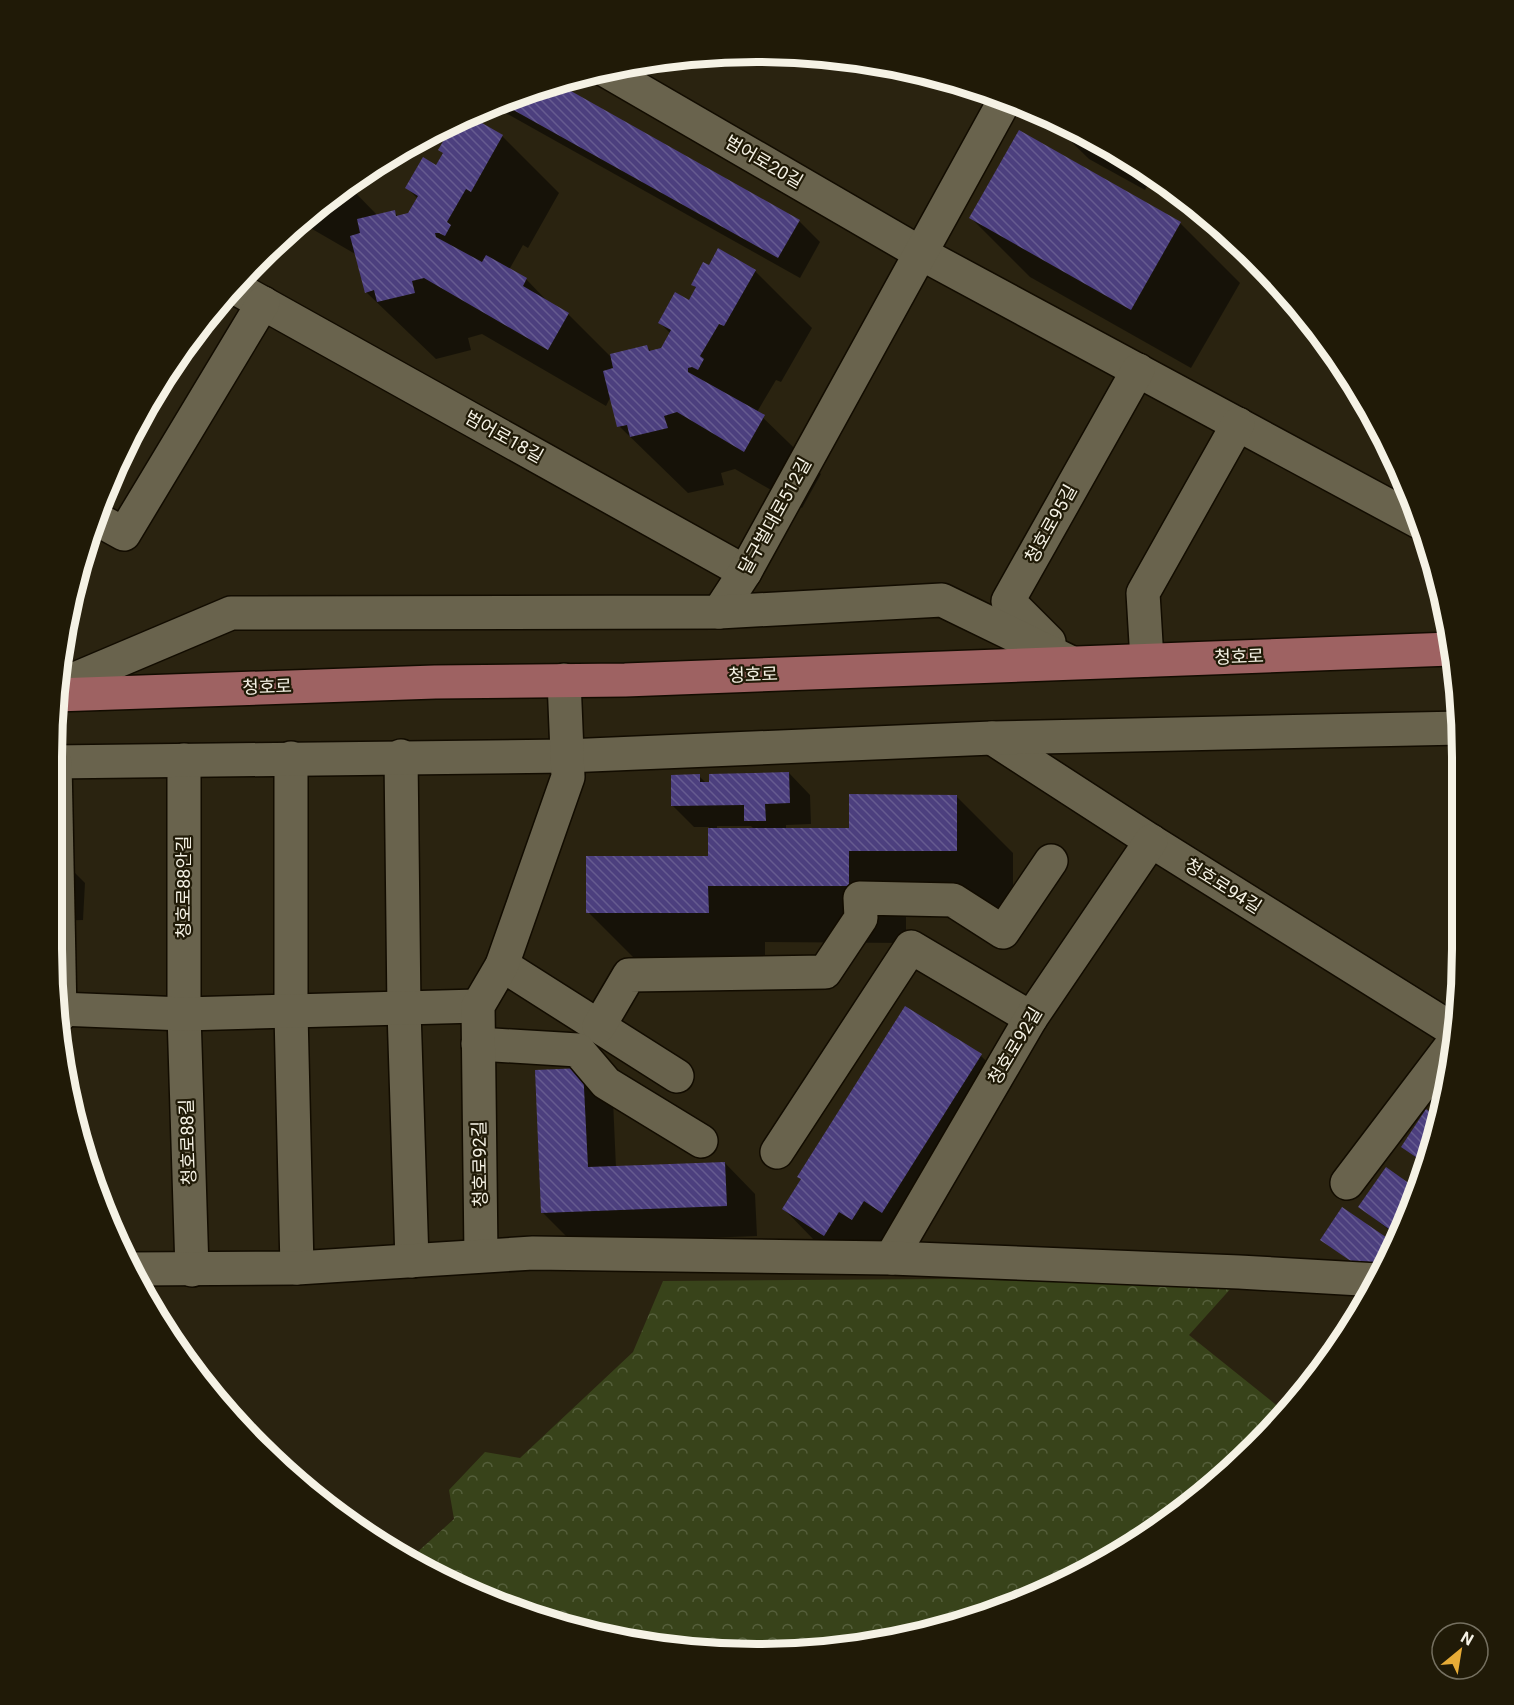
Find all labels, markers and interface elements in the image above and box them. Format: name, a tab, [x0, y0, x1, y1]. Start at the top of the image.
street label: 범어로20길	[722, 131, 807, 192]
street label: 범어로18길	[461, 406, 547, 467]
street label: 달구벌대로512길	[734, 454, 815, 578]
street label: 청호로95길	[1020, 481, 1081, 567]
street label: 청호로	[1214, 645, 1264, 668]
street label: 청호로	[728, 663, 778, 686]
street label: 청호로	[242, 675, 292, 698]
street label: 청호로88안길	[173, 835, 194, 939]
street label: 청호로94길	[1181, 854, 1266, 917]
street label: 청호로92길	[983, 1003, 1046, 1088]
street label: 청호로88길	[175, 1098, 200, 1186]
street label: 청호로92길	[468, 1121, 491, 1207]
north arrow	[1430, 1621, 1490, 1681]
text: N	[1458, 1627, 1477, 1649]

